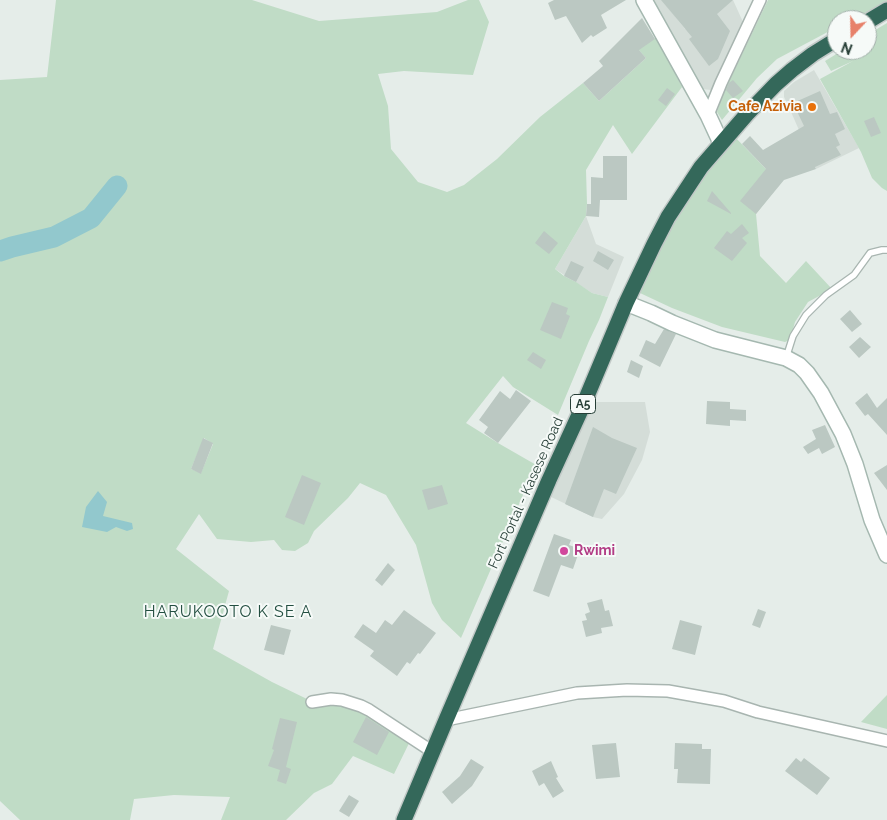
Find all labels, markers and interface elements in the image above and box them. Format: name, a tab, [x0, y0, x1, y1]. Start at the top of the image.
north arrow	[827, 10, 877, 60]
text: N	[839, 39, 855, 57]
place label: Cafe Azivia	[728, 99, 802, 115]
marker: Cafe Azivia	[806, 101, 818, 113]
road number: A5	[570, 394, 596, 414]
street label: Fort Portal - Kasese Road	[485, 415, 567, 571]
place label: Rwimi	[574, 543, 615, 559]
marker: Rwimi	[558, 545, 570, 557]
district label: HARUKOOTO K SE A	[142, 602, 314, 622]

